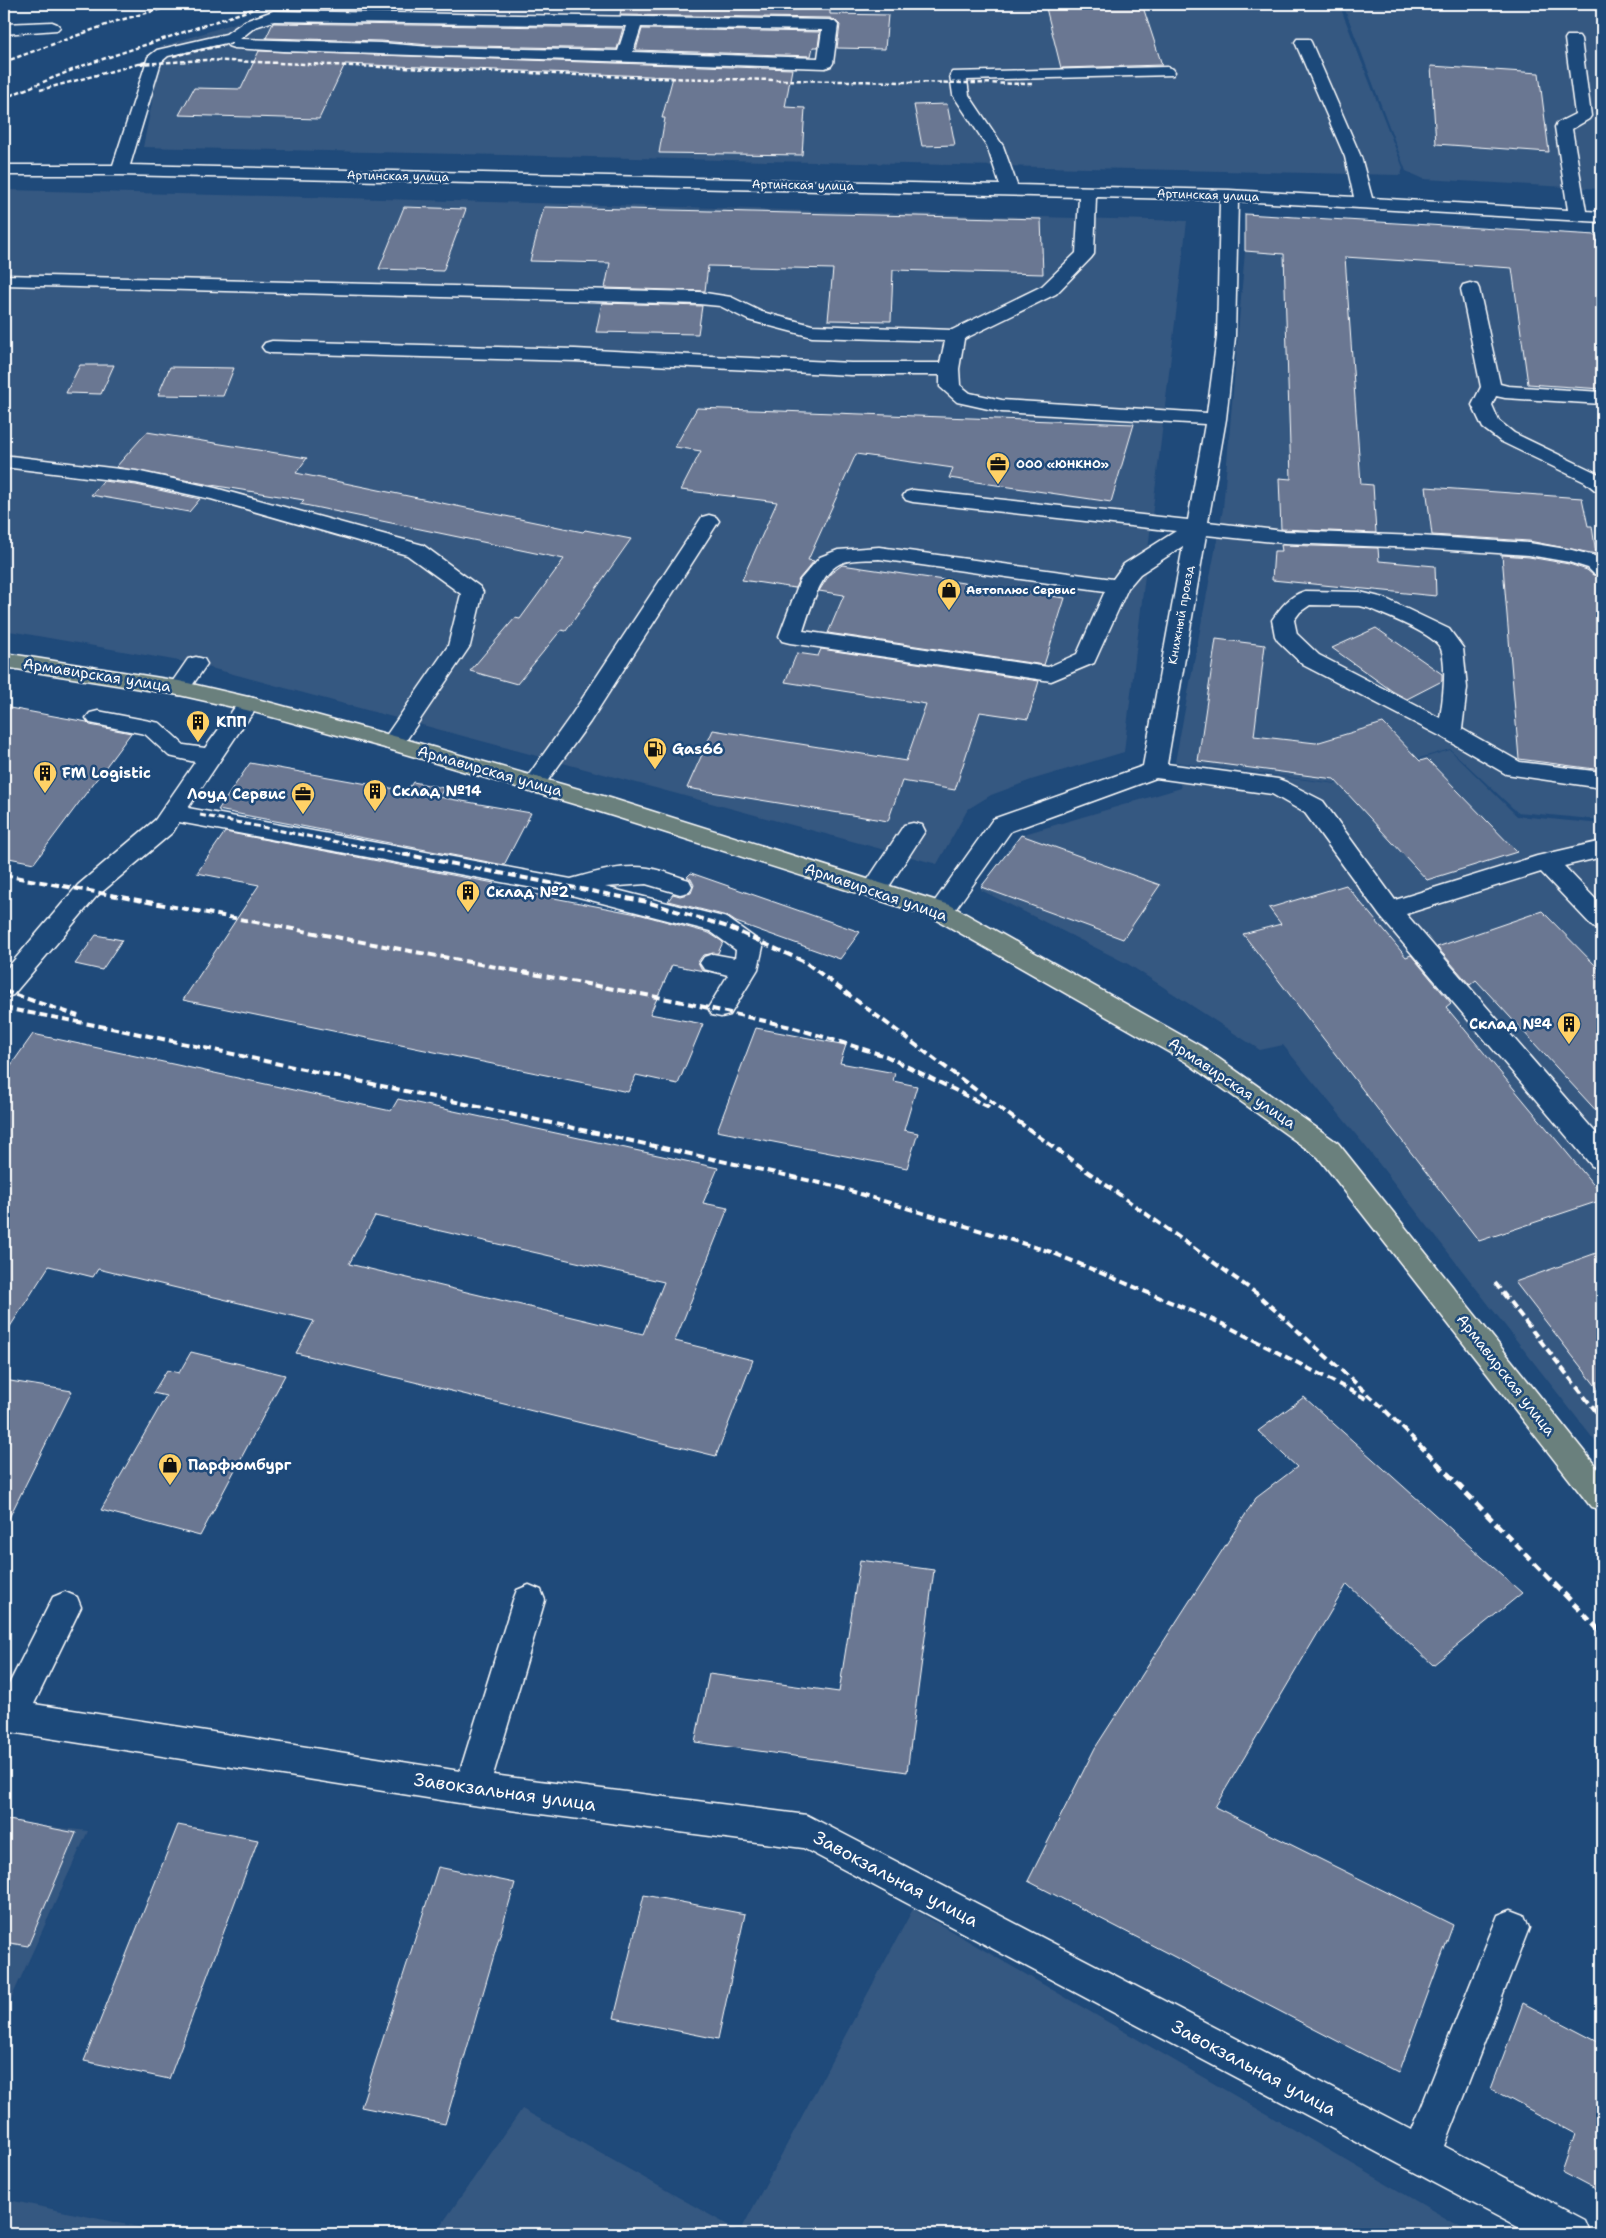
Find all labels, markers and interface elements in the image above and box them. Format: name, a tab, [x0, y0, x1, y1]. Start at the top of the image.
street label: Артинская улица	[347, 167, 450, 185]
street label: Артинская улица	[752, 176, 855, 194]
street label: Артинская улица	[1157, 185, 1260, 205]
office icon: ООО «ЮНКНО»	[985, 451, 1011, 485]
place label: ООО «ЮНКНО»	[1016, 456, 1109, 472]
street label: Книжный проезд	[1164, 564, 1198, 666]
shop icon: Автоплюс Сервис	[936, 577, 962, 611]
place label: Автоплюс Сервис	[966, 582, 1076, 598]
street label: Армавирская улица	[22, 653, 173, 697]
building icon: КПП	[185, 709, 211, 743]
place label: КПП	[216, 712, 247, 732]
fuel station icon: Gas66	[642, 736, 668, 770]
place label: Gas66	[672, 739, 723, 759]
street label: Армавирская улица	[415, 741, 565, 801]
building icon: FM Logistic	[32, 760, 58, 794]
place label: FM Logistic	[62, 763, 151, 783]
building icon: Склад №14	[362, 778, 388, 812]
office icon: Лоуд Сервис	[290, 781, 316, 815]
place label: Склад №14	[392, 781, 482, 801]
place label: Лоуд Сервис	[187, 784, 286, 804]
street label: Армавирская улица	[802, 858, 951, 926]
building icon: Склад №2	[455, 879, 481, 913]
place label: Склад №2	[486, 882, 569, 902]
building icon: Склад №4	[1556, 1011, 1582, 1045]
place label: Склад №4	[1469, 1014, 1552, 1034]
street label: Армавирская улица	[1164, 1033, 1300, 1133]
street label: Армавирская улица	[1452, 1310, 1560, 1441]
shop icon: Парфюмбург	[157, 1452, 183, 1486]
place label: Парфюмбург	[188, 1455, 292, 1475]
street label: Завокзальная улица	[413, 1767, 597, 1817]
street label: Завокзальная улица	[809, 1825, 983, 1933]
street label: Завокзальная улица	[1167, 2014, 1341, 2122]

